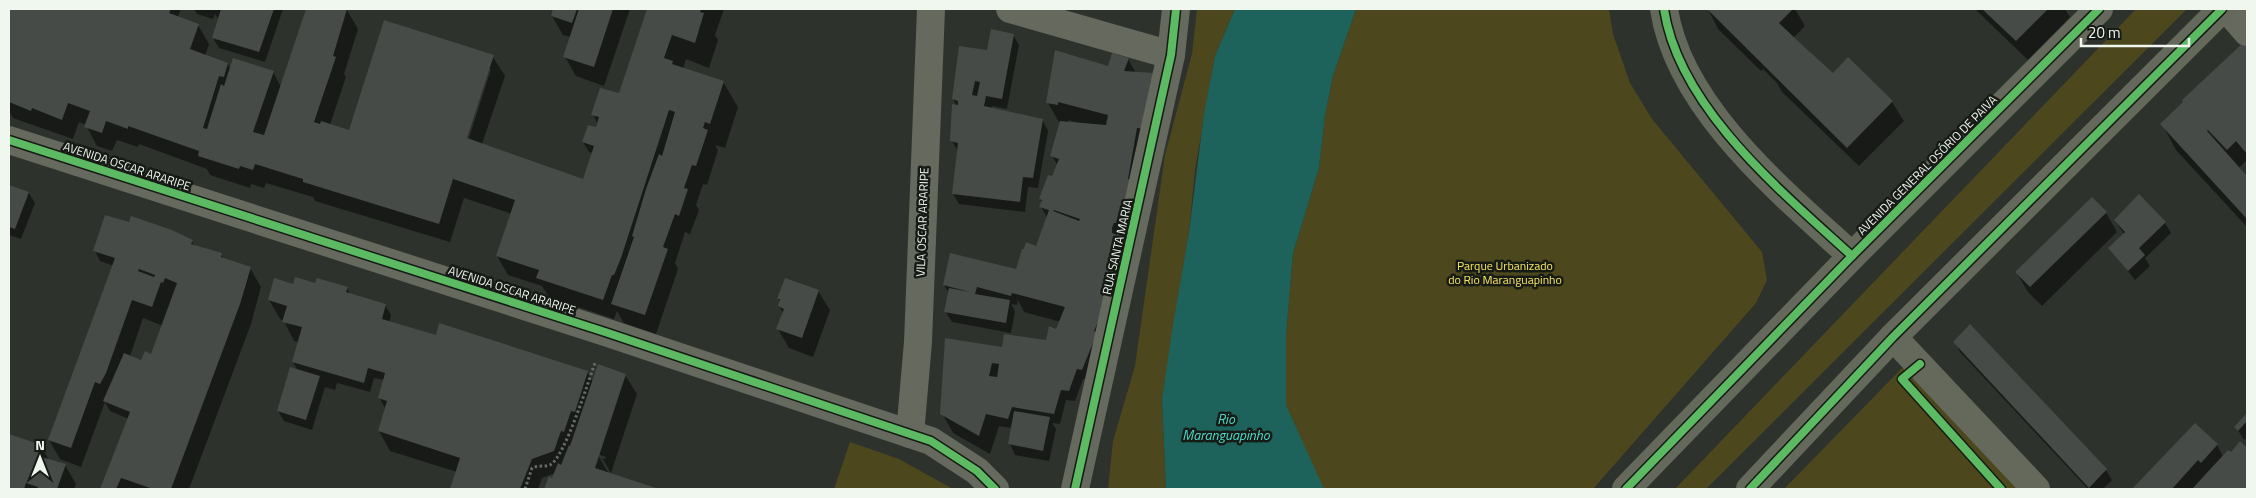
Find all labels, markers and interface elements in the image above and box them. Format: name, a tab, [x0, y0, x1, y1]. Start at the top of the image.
scale bar	[2081, 15, 2188, 47]
text: 20 m	[2088, 21, 2121, 44]
street label: AVENIDA GENERAL OSÓRIO DE PAIVA	[1853, 91, 2001, 239]
street label: AVENIDA OSCAR ARARIPE	[61, 136, 193, 196]
street label: VILA OSCAR ARARIPE	[911, 167, 933, 277]
street label: RUA SANTA MARIA	[1097, 198, 1137, 296]
park label: Parque Urbanizado do Rio Maranguapinho	[1448, 256, 1562, 289]
street label: AVENIDA OSCAR ARARIPE	[446, 260, 578, 320]
water label: Rio Maranguapinho	[1182, 408, 1271, 445]
north arrow	[15, 433, 65, 483]
text: N	[35, 434, 45, 455]

